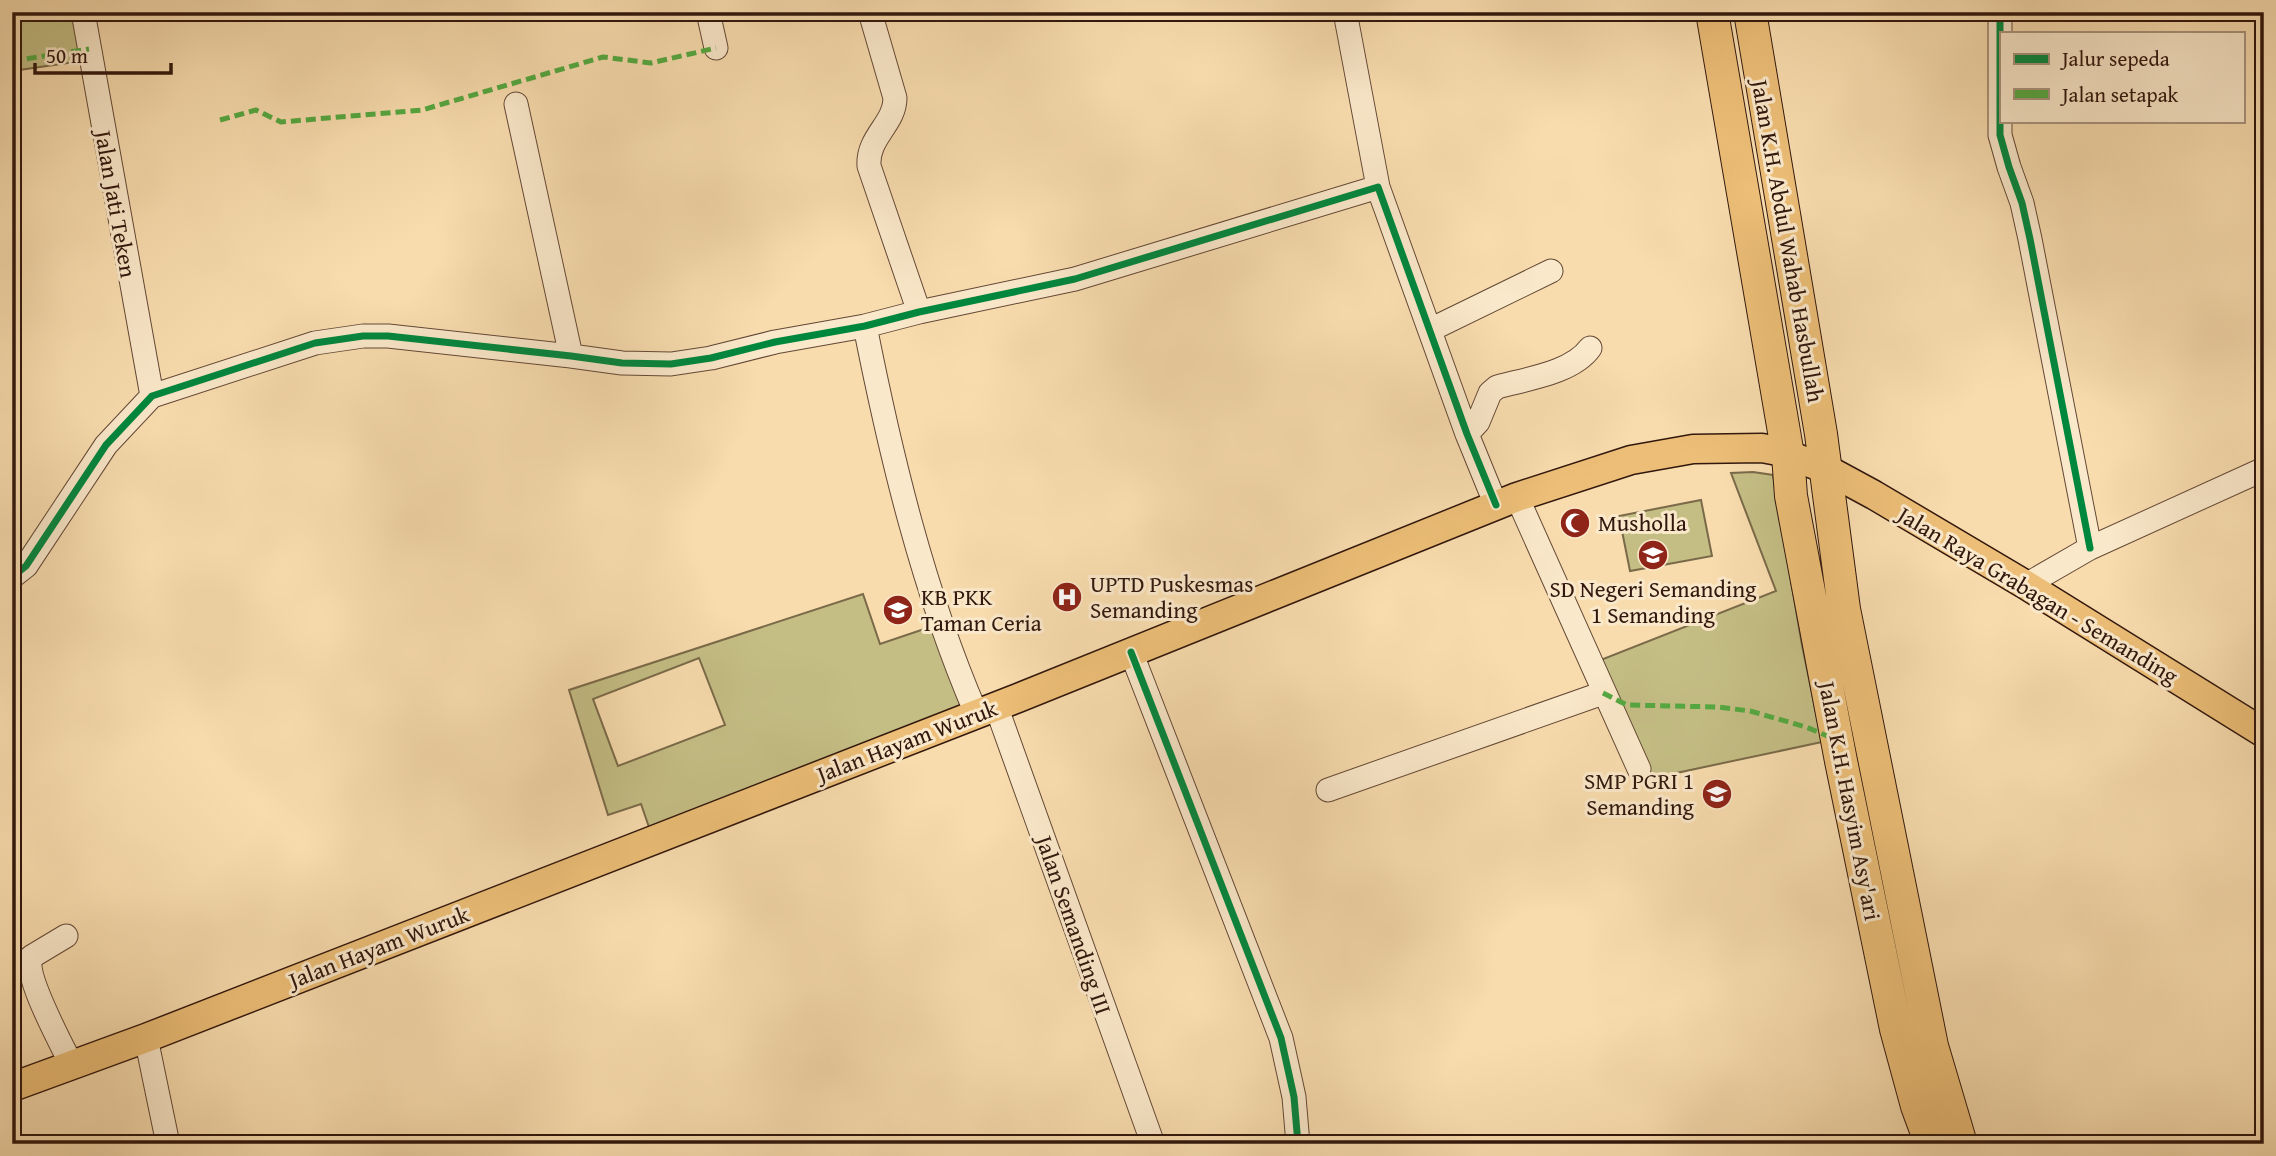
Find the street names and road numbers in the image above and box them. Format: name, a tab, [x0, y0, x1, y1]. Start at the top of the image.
street label: Jalan K.H. Abdul Wahab Hasbullah	[1743, 74, 1833, 405]
street label: Jalan Jati Teken	[87, 125, 146, 280]
street label: Jalan Raya Grabagan - Semanding	[1889, 496, 2185, 692]
street label: Jalan K.H. Hasyim Asy'ari	[1811, 676, 1890, 923]
street label: Jalan Hayam Wuruk	[809, 691, 1002, 791]
street label: Jalan Semanding III	[1027, 828, 1121, 1019]
street label: Jalan Hayam Wuruk	[281, 897, 474, 997]

